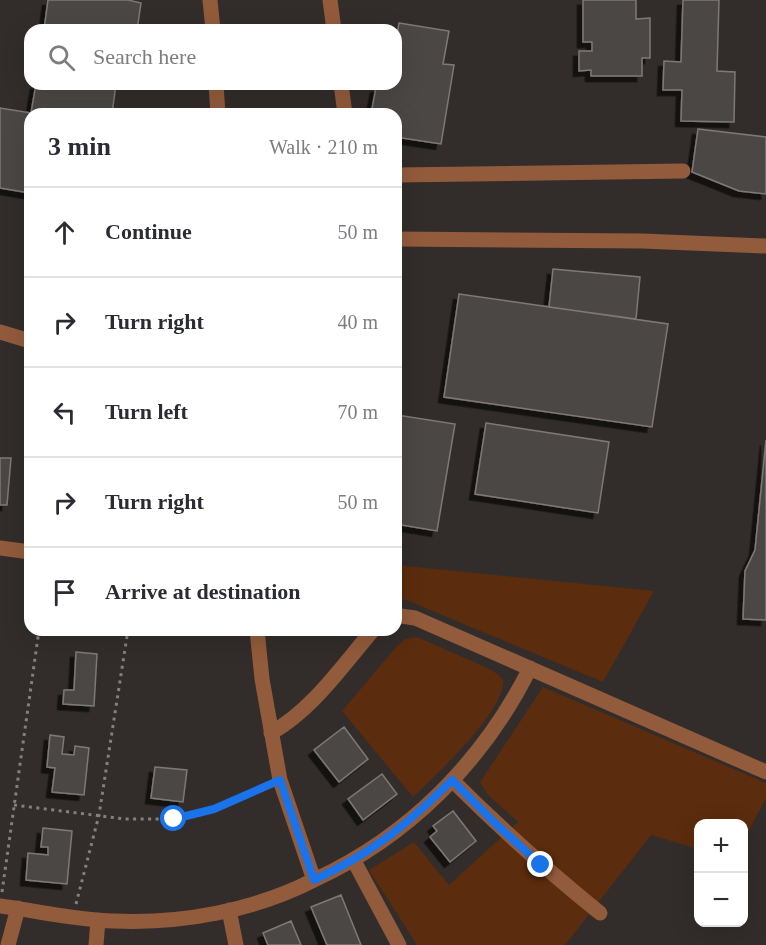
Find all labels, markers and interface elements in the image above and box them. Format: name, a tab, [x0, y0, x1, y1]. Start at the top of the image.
search box	[24, 24, 402, 90]
icon: search	[45, 41, 78, 74]
text: Search here	[93, 44, 196, 69]
text: 3 min	[48, 132, 111, 161]
text: Walk · 210 m	[269, 136, 378, 158]
icon: ahead	[48, 216, 81, 249]
text: Continue	[105, 219, 192, 244]
text: 50 m	[337, 221, 378, 243]
icon: right	[48, 306, 81, 339]
text: Turn right	[105, 309, 204, 334]
text: 40 m	[337, 311, 378, 333]
icon: left	[48, 396, 81, 429]
text: Turn left	[105, 399, 188, 424]
text: 70 m	[337, 401, 378, 423]
icon: right	[48, 486, 81, 519]
text: Turn right	[105, 489, 204, 514]
text: 50 m	[337, 491, 378, 513]
icon: arrive	[48, 576, 81, 609]
text: Arrive at destination	[105, 579, 301, 604]
route start	[160, 805, 186, 831]
map controls	[694, 819, 748, 927]
button: +	[694, 819, 748, 873]
route end	[527, 851, 553, 877]
button: −	[694, 873, 748, 927]

